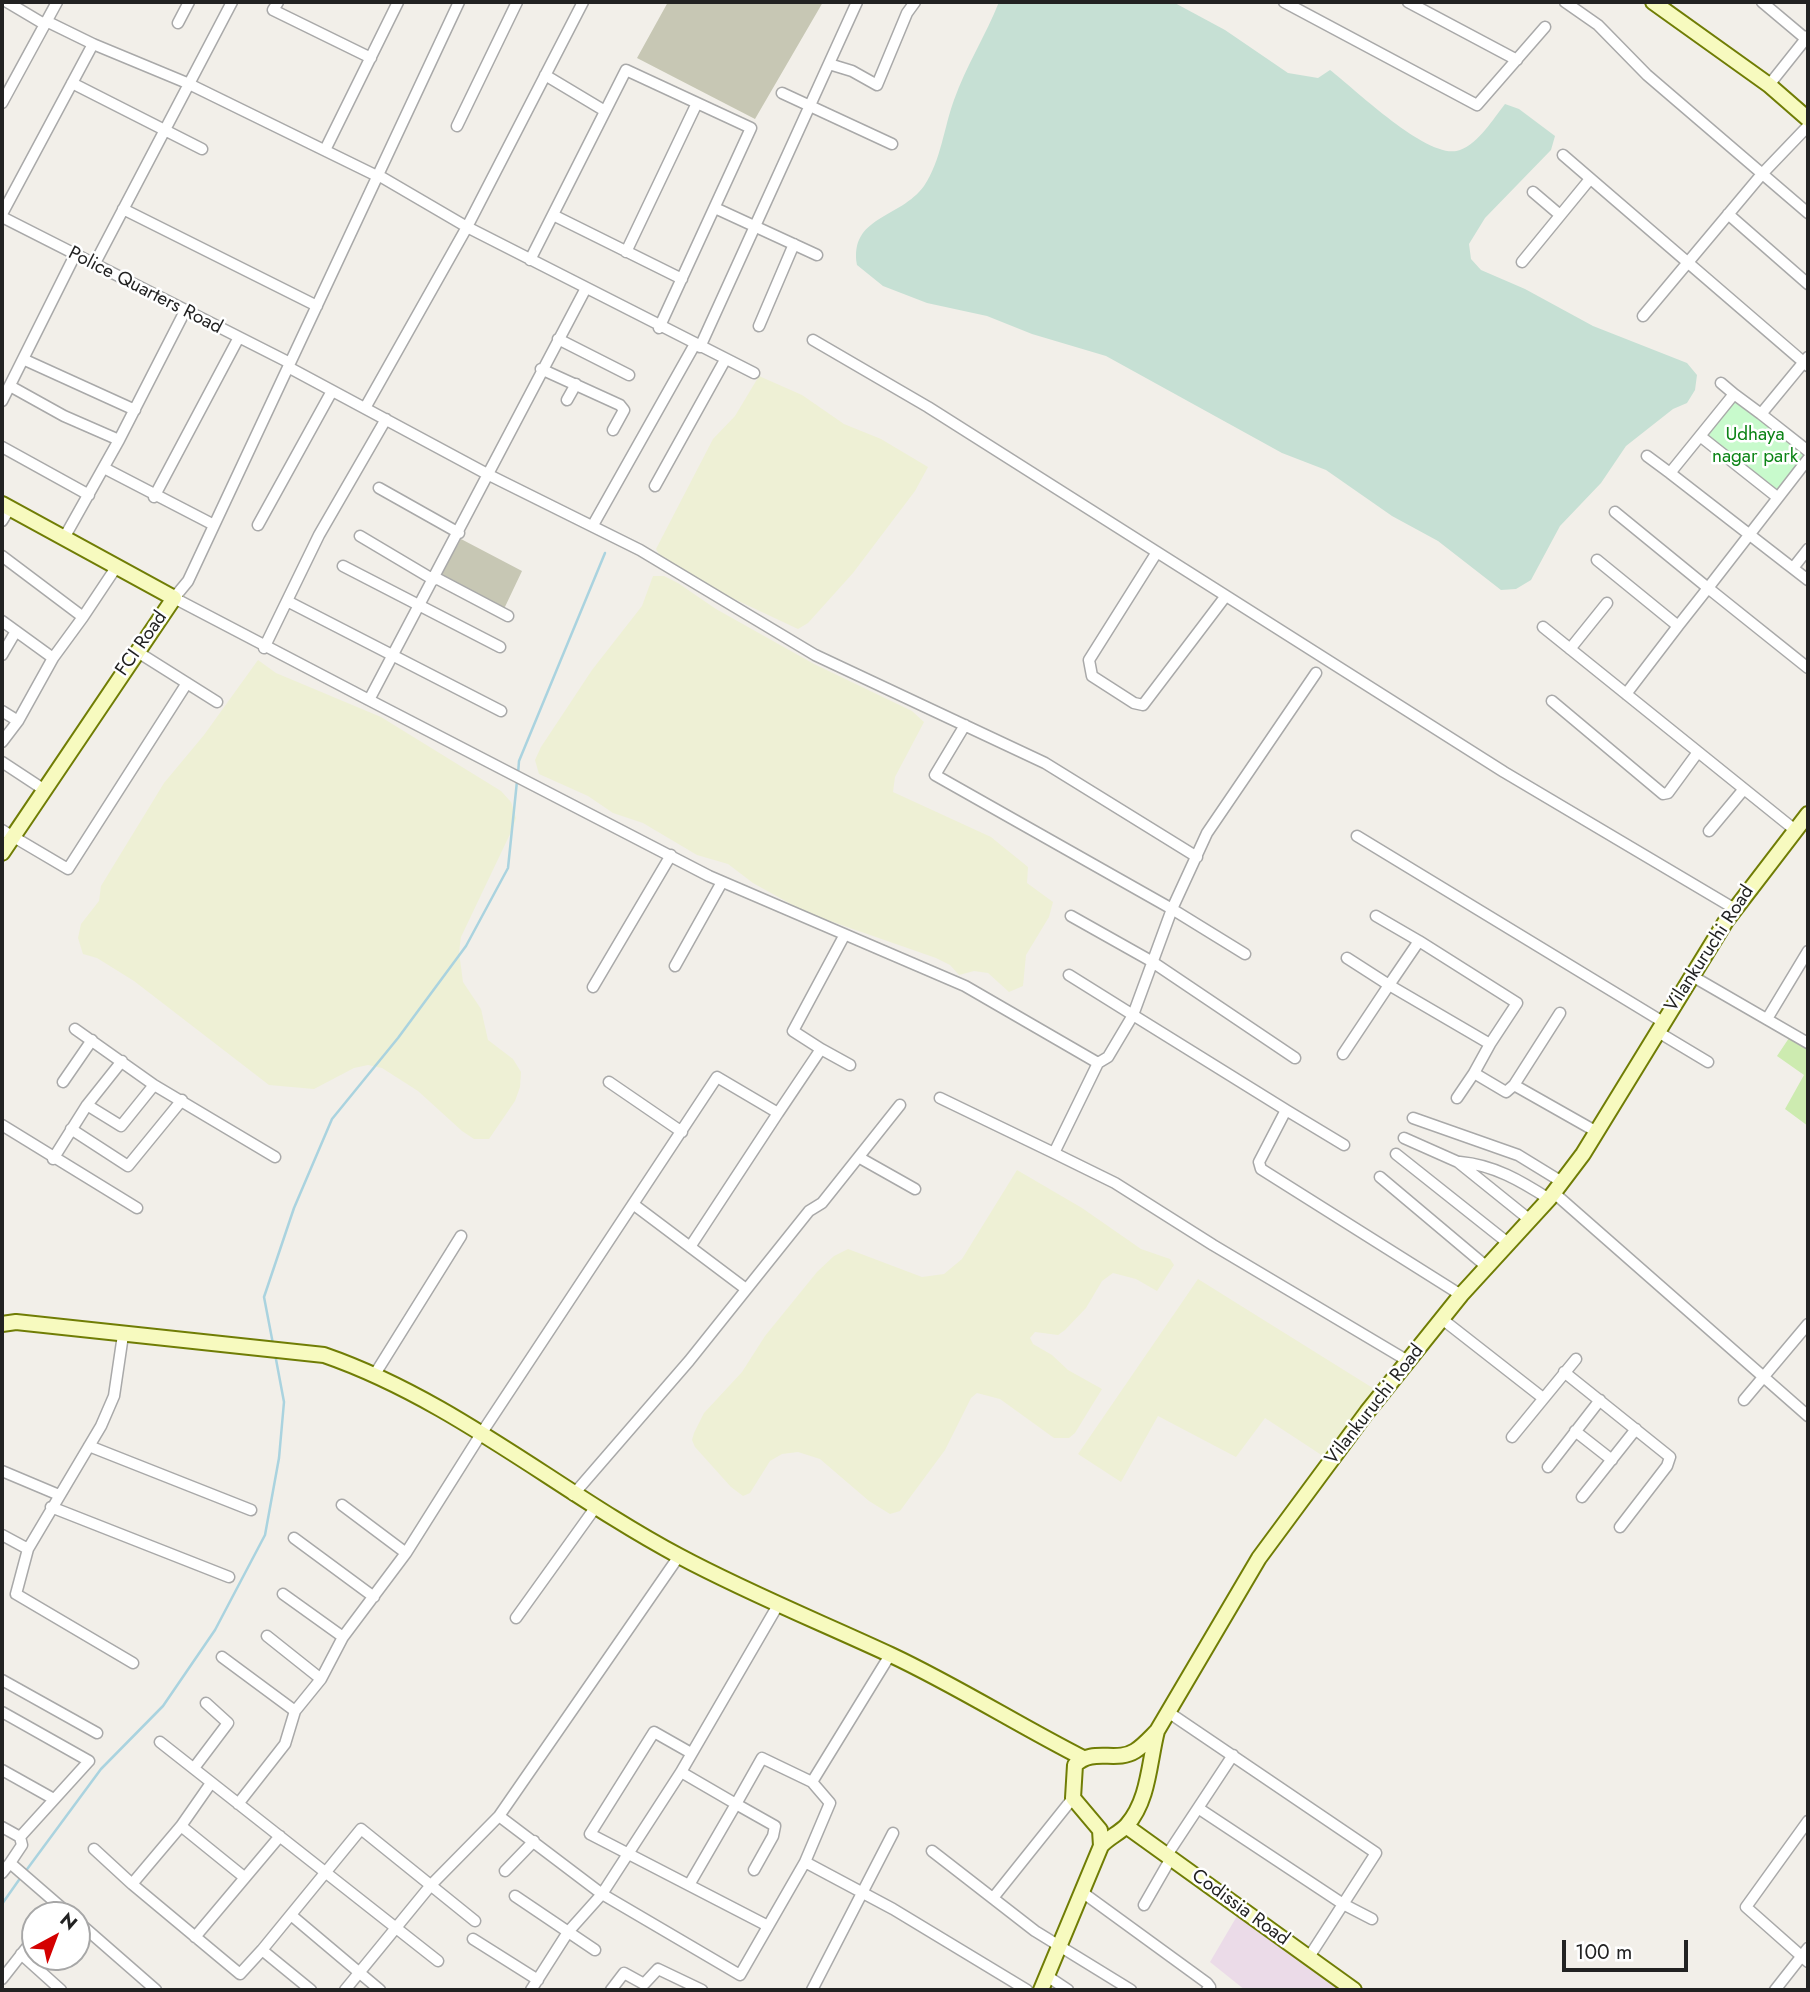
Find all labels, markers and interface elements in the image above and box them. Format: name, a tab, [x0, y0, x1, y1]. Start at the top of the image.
street label: Police Quarters Road	[64, 242, 226, 340]
park label: Udhaya nagar park	[1712, 424, 1798, 468]
street label: FCI Road	[111, 607, 173, 681]
street label: Vilankuruchi Road	[1661, 881, 1759, 1017]
street label: Vilankuruchi Road	[1321, 1340, 1429, 1470]
street label: Codissia Road	[1187, 1865, 1293, 1951]
north arrow	[21, 1901, 91, 1971]
text: N	[54, 1906, 83, 1936]
scale bar	[1565, 1926, 1691, 1970]
text: 100 m	[1575, 1937, 1632, 1967]

